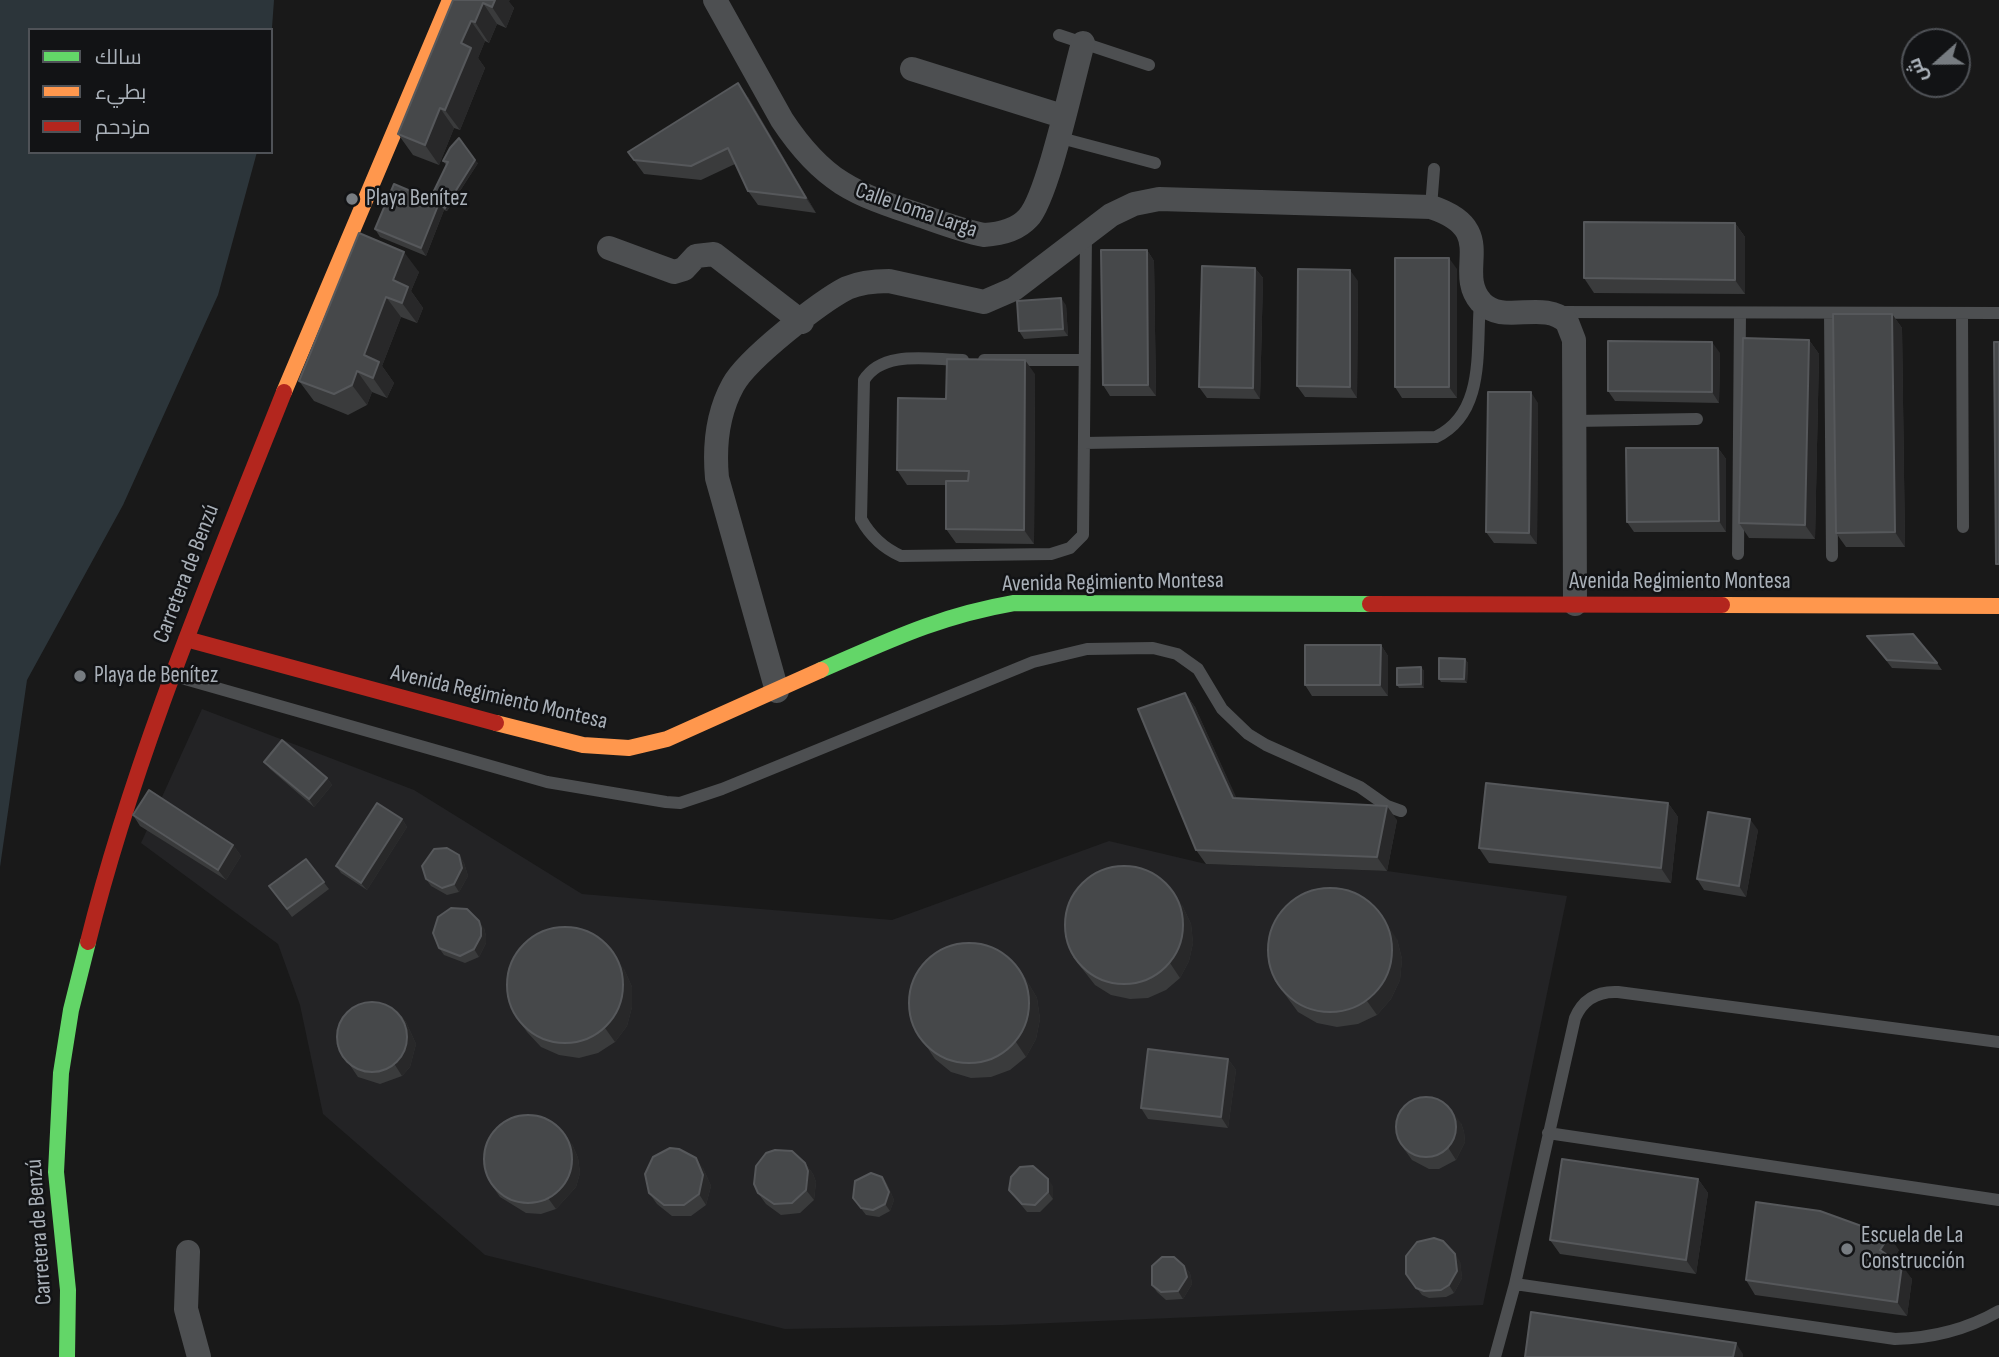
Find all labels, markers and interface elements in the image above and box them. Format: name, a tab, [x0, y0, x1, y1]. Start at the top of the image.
legend	[28, 28, 273, 154]
north arrow	[1901, 28, 1971, 98]
text: سالك	[95, 45, 142, 70]
text: ش	[1903, 54, 1933, 86]
text: بطيء	[95, 80, 146, 105]
text: مزدحم	[95, 115, 150, 140]
street label: Calle Loma Larga	[851, 177, 981, 245]
place label: Playa Benítez	[366, 185, 468, 213]
marker: Playa Benítez	[344, 191, 360, 207]
street label: Carretera de Benzú	[148, 501, 226, 647]
street label: Avenida Regimiento Montesa	[1002, 567, 1224, 599]
street label: Avenida Regimiento Montesa	[1569, 568, 1791, 596]
street label: Avenida Regimiento Montesa	[388, 660, 610, 736]
place label: Playa de Benítez	[94, 662, 218, 690]
marker: Playa de Benítez	[72, 668, 88, 684]
street label: Carretera de Benzú	[21, 1158, 59, 1306]
place label: Escuela de La Construcción	[1861, 1222, 1965, 1276]
marker: Escuela de La Construcción	[1839, 1241, 1855, 1257]

